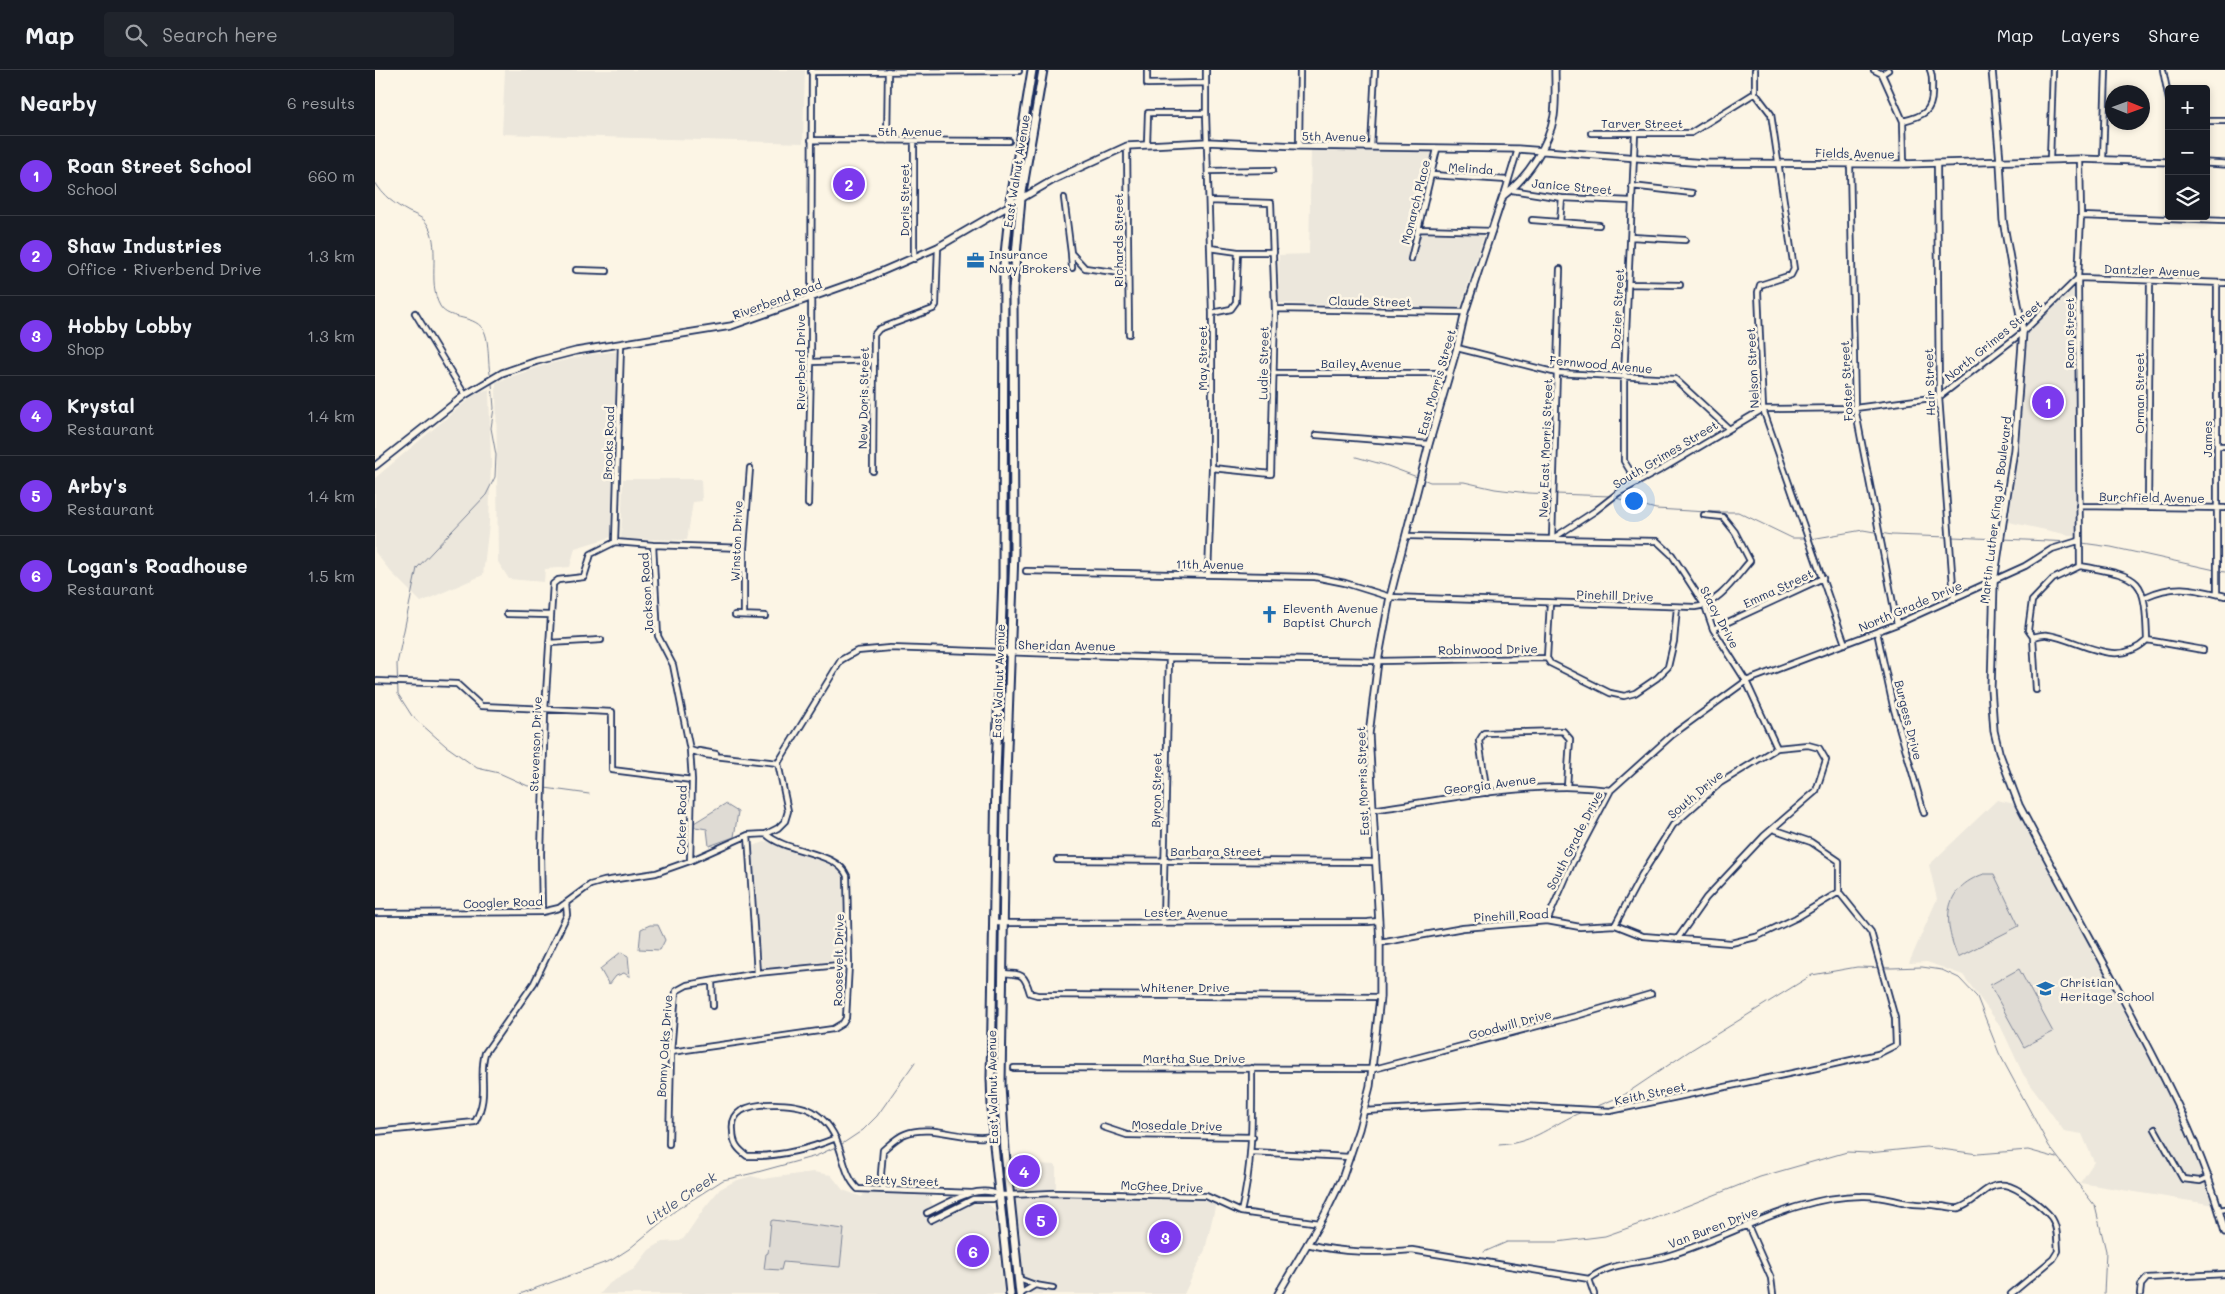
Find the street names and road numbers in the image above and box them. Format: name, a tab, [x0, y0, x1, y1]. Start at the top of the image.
street label: East Walnut Avenue	[999, 113, 1033, 229]
street label: Tarver Street	[1601, 115, 1683, 131]
street label: 5th Avenue	[878, 123, 942, 139]
street label: 5th Avenue	[1302, 127, 1366, 145]
street label: Fields Avenue	[1815, 144, 1895, 162]
street label: Monarch Place	[1397, 158, 1433, 246]
street label: Melinda	[1448, 158, 1494, 178]
street label: Doris Street	[896, 164, 912, 236]
street label: Janice Street	[1531, 175, 1613, 197]
street label: Richards Street	[1110, 193, 1126, 287]
street label: Dantzler Avenue	[2104, 260, 2200, 280]
street label: Dozier Street	[1607, 268, 1627, 350]
street label: Riverbend Road	[730, 275, 824, 323]
street label: Claude Street	[1329, 292, 1411, 310]
street label: North Grimes Street	[1941, 296, 2045, 384]
street label: Roan Street	[2061, 298, 2077, 368]
street label: Riverbend Drive	[792, 314, 808, 410]
street label: May Street	[1194, 325, 1210, 391]
street label: Ludie Street	[1254, 326, 1272, 400]
street label: East Morris Street	[1413, 327, 1459, 437]
street label: Nelson Street	[1742, 327, 1762, 409]
street label: Foster Street	[1836, 340, 1856, 422]
street label: New Doris Street	[854, 347, 872, 449]
street label: Hair Street	[1920, 348, 1938, 416]
street label: Fernwood Avenue	[1549, 352, 1653, 376]
street label: Orman Street	[2131, 352, 2147, 434]
street label: Bailey Avenue	[1321, 355, 1401, 371]
street label: New East Morris Street	[1535, 378, 1555, 518]
street label: Brooks Road	[599, 406, 617, 480]
street label: Martin Luther King Jr Boulevard	[1976, 415, 2014, 605]
street label: South Grimes Street	[1610, 416, 1720, 492]
street label: James	[2199, 420, 2215, 457]
street label: Burchfield Avenue	[2099, 488, 2205, 506]
street label: Winston Drive	[727, 500, 745, 582]
street label: Jackson Road	[635, 552, 657, 634]
street label: 11th Avenue	[1176, 555, 1244, 573]
street label: Emma Street	[1740, 565, 1816, 611]
street label: North Grade Drive	[1856, 577, 1964, 635]
street label: Stacy Drive	[1697, 583, 1743, 651]
street label: Pinehill Drive	[1576, 586, 1654, 604]
street label: East Walnut Avenue	[988, 624, 1008, 738]
street label: Sheridan Avenue	[1018, 636, 1116, 654]
street label: Robinwood Drive	[1438, 640, 1538, 658]
street label: Burgess Drive	[1891, 678, 1927, 762]
street label: Stevenson Drive	[525, 696, 545, 792]
street label: East Morris Street	[1352, 726, 1372, 836]
street label: Byron Street	[1147, 752, 1165, 828]
street label: South Drive	[1664, 766, 1726, 822]
street label: Georgia Avenue	[1443, 770, 1537, 798]
street label: Coker Road	[672, 785, 690, 855]
street label: South Grade Drive	[1542, 788, 1606, 892]
street label: Barbara Street	[1170, 843, 1262, 859]
street label: Coogler Road	[463, 893, 544, 911]
street label: Lester Avenue	[1144, 904, 1228, 920]
street label: Pinehill Road	[1473, 905, 1549, 925]
street label: Roosevelt Drive	[829, 913, 847, 1007]
street label: Whitener Drive	[1140, 979, 1230, 995]
street label: Bonny Oaks Drive	[652, 994, 676, 1098]
street label: Goodwill Drive	[1467, 1005, 1553, 1043]
street label: East Walnut Avenue	[983, 1030, 1001, 1144]
street label: Martha Sue Drive	[1143, 1050, 1245, 1066]
street label: Keith Street	[1613, 1078, 1687, 1108]
street label: Mosedale Drive	[1131, 1116, 1223, 1134]
street label: Betty Street	[865, 1171, 939, 1189]
street label: McGhee Drive	[1120, 1177, 1204, 1195]
street label: Van Buren Drive	[1666, 1202, 1760, 1252]

